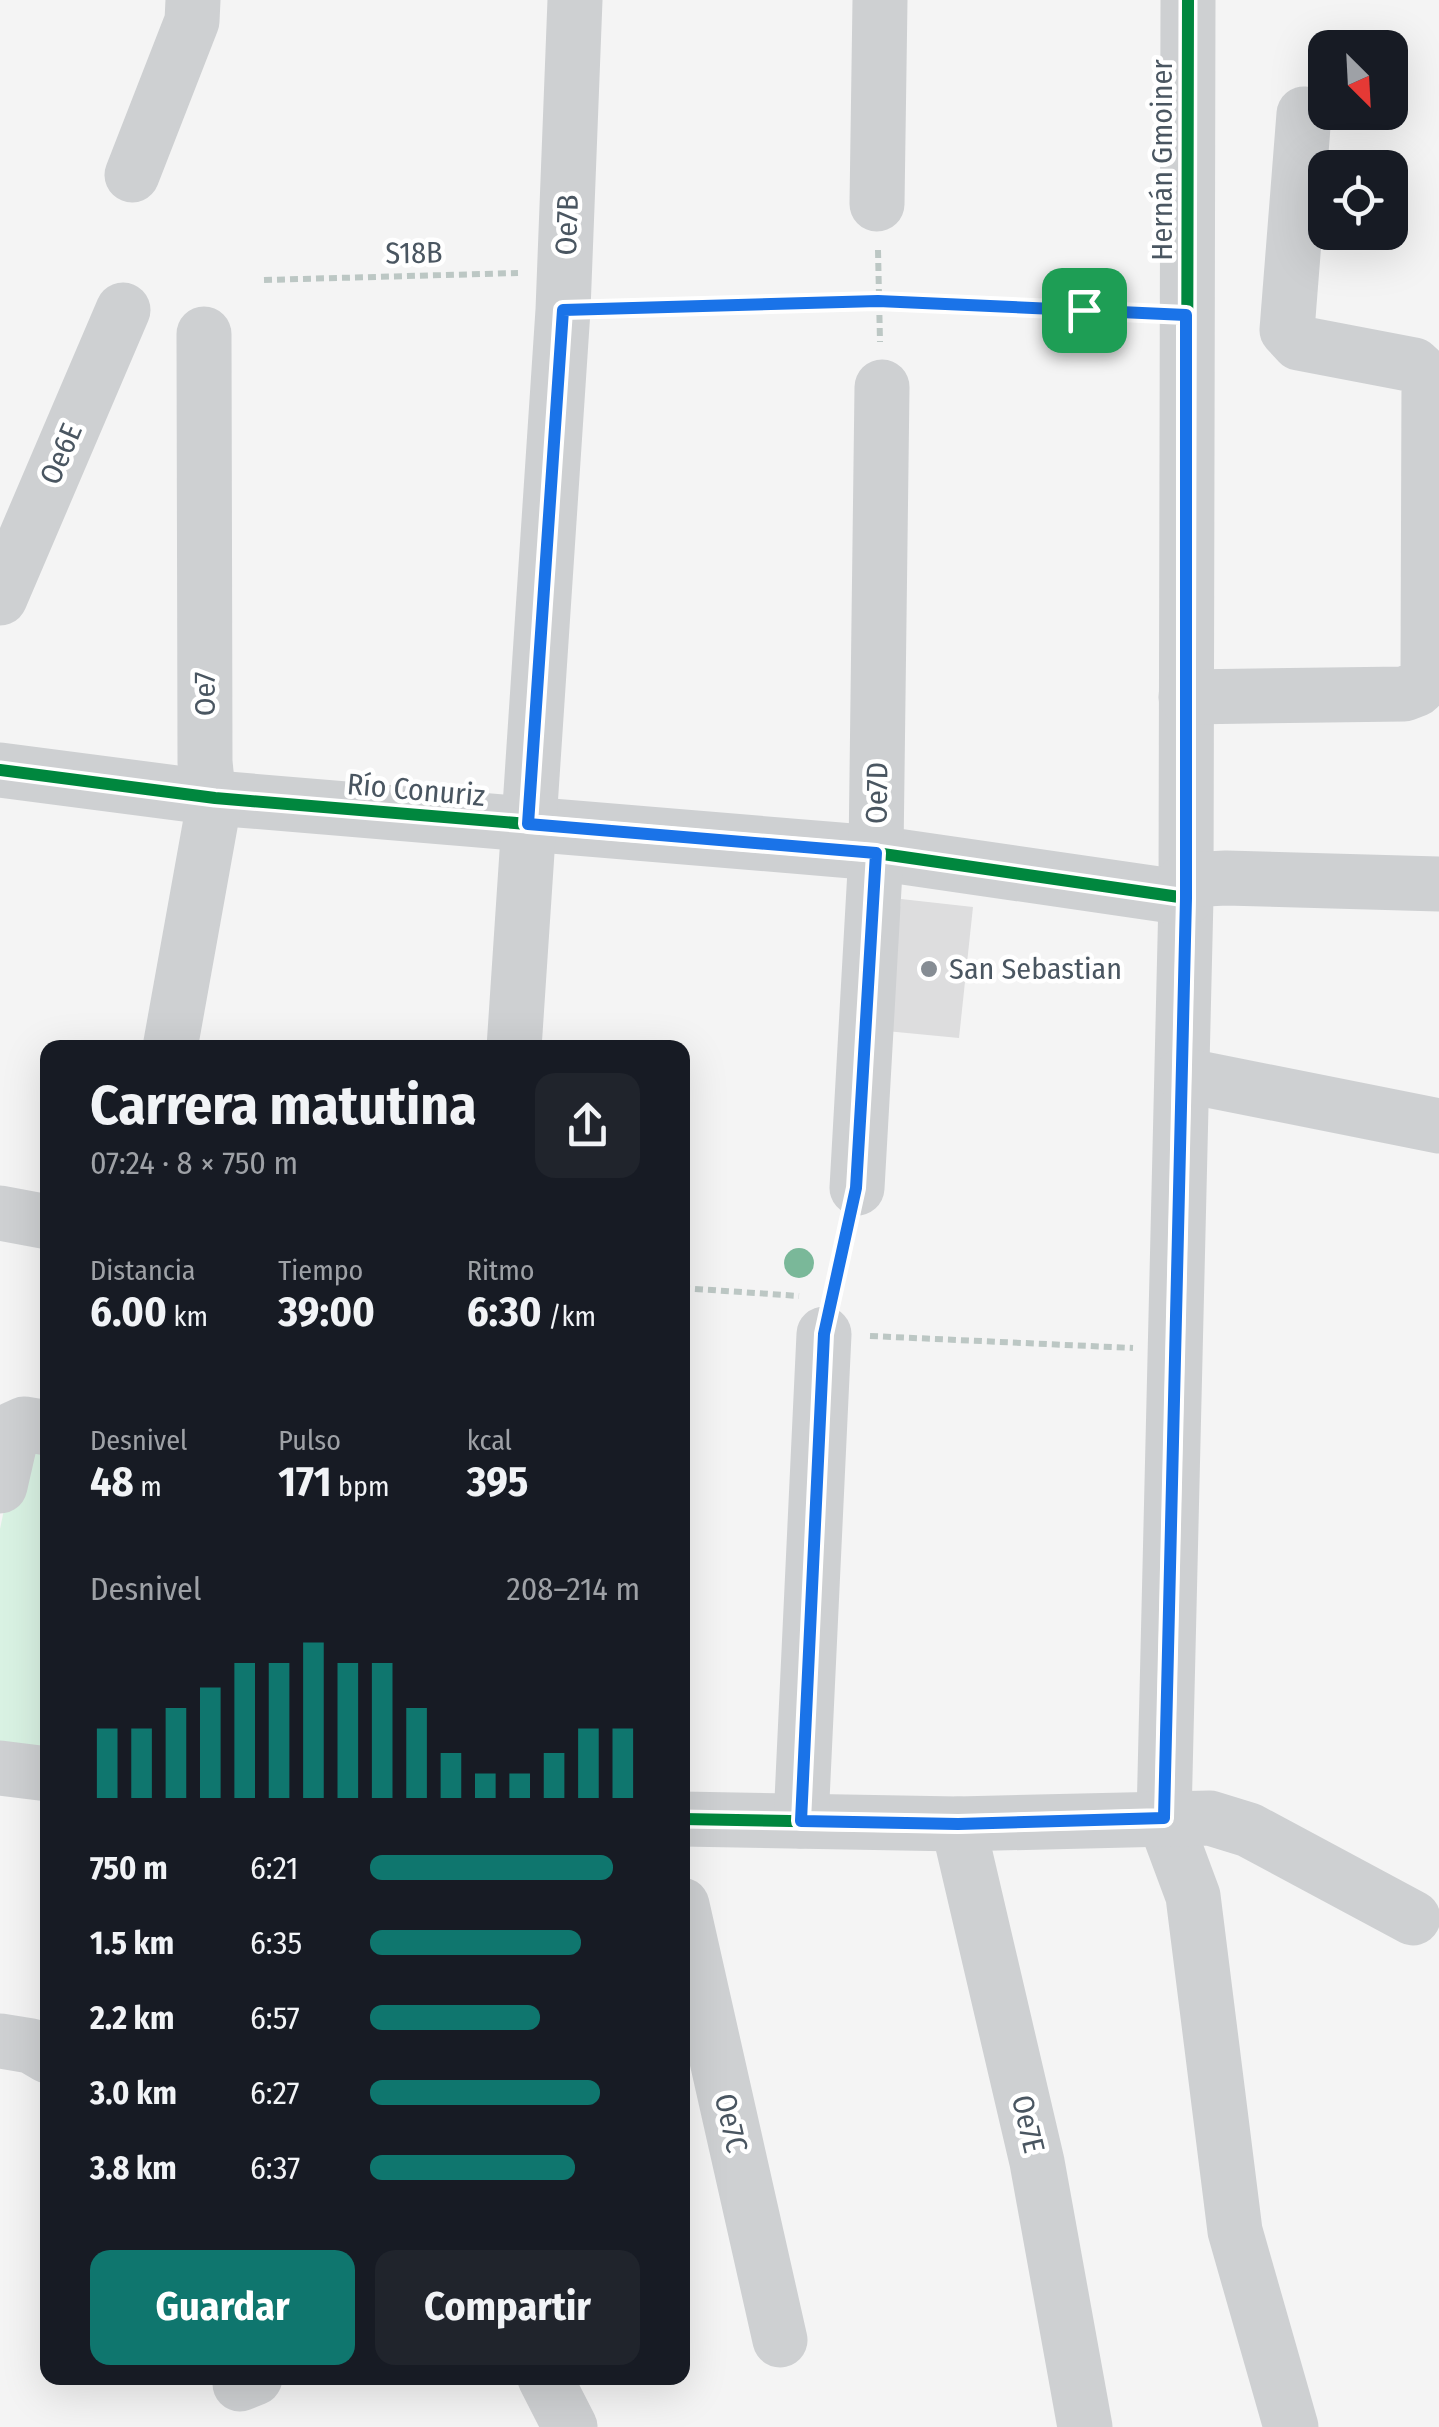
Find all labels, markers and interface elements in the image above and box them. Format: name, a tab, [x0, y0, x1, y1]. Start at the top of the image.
north arrow	[1308, 30, 1408, 130]
map controls	[1308, 30, 1408, 250]
street label: Hernán Gmoiner	[1144, 59, 1180, 261]
button: locate	[1308, 150, 1408, 250]
street label: Oe7B	[548, 194, 586, 256]
street label: S18B	[385, 235, 443, 271]
pin	[1042, 268, 1127, 353]
icon: arrive	[1057, 283, 1112, 338]
street label: Oe6E	[32, 418, 90, 490]
street label: Oe7	[187, 672, 223, 716]
street label: Oe7D	[858, 762, 896, 824]
street label: Río Conuriz	[345, 766, 487, 814]
place label: San Sebastian	[949, 951, 1122, 987]
marker: San Sebastian	[918, 958, 940, 980]
text: Carrera matutina	[90, 1073, 477, 1139]
button: share	[535, 1073, 640, 1178]
text: 07:24 · 8 × 750 m	[90, 1144, 298, 1182]
text: Distancia	[90, 1254, 195, 1287]
text: Tiempo	[278, 1254, 363, 1287]
text: Ritmo	[467, 1254, 534, 1287]
text: 6.00	[90, 1287, 167, 1337]
text: 39:00	[278, 1287, 375, 1337]
text: 6:30	[467, 1287, 542, 1337]
text: km	[167, 1300, 208, 1333]
text: /km	[542, 1300, 596, 1333]
text: Desnivel	[90, 1424, 187, 1457]
text: Pulso	[278, 1424, 341, 1457]
text: kcal	[467, 1424, 512, 1457]
text: 48	[90, 1457, 134, 1507]
text: 171	[278, 1457, 332, 1507]
text: 395	[467, 1457, 528, 1507]
text: m	[134, 1470, 162, 1503]
text: bpm	[332, 1470, 389, 1503]
text: Desnivel	[90, 1570, 201, 1608]
text: 208–214 m	[507, 1570, 640, 1608]
text: 750 m	[90, 1849, 168, 1887]
text: 6:21	[250, 1849, 299, 1887]
text: 1.5 km	[90, 1924, 174, 1962]
text: 6:35	[250, 1924, 302, 1962]
text: 2.2 km	[90, 1999, 174, 2037]
text: 6:57	[250, 1999, 300, 2037]
text: 3.0 km	[90, 2074, 177, 2112]
text: 6:27	[250, 2074, 300, 2112]
street label: Oe7C	[707, 2090, 755, 2156]
street label: Oe7E	[1004, 2091, 1052, 2157]
text: 3.8 km	[90, 2149, 177, 2187]
text: 6:37	[250, 2149, 300, 2187]
button: Guardar	[90, 2250, 355, 2365]
button: Compartir	[375, 2250, 640, 2365]

